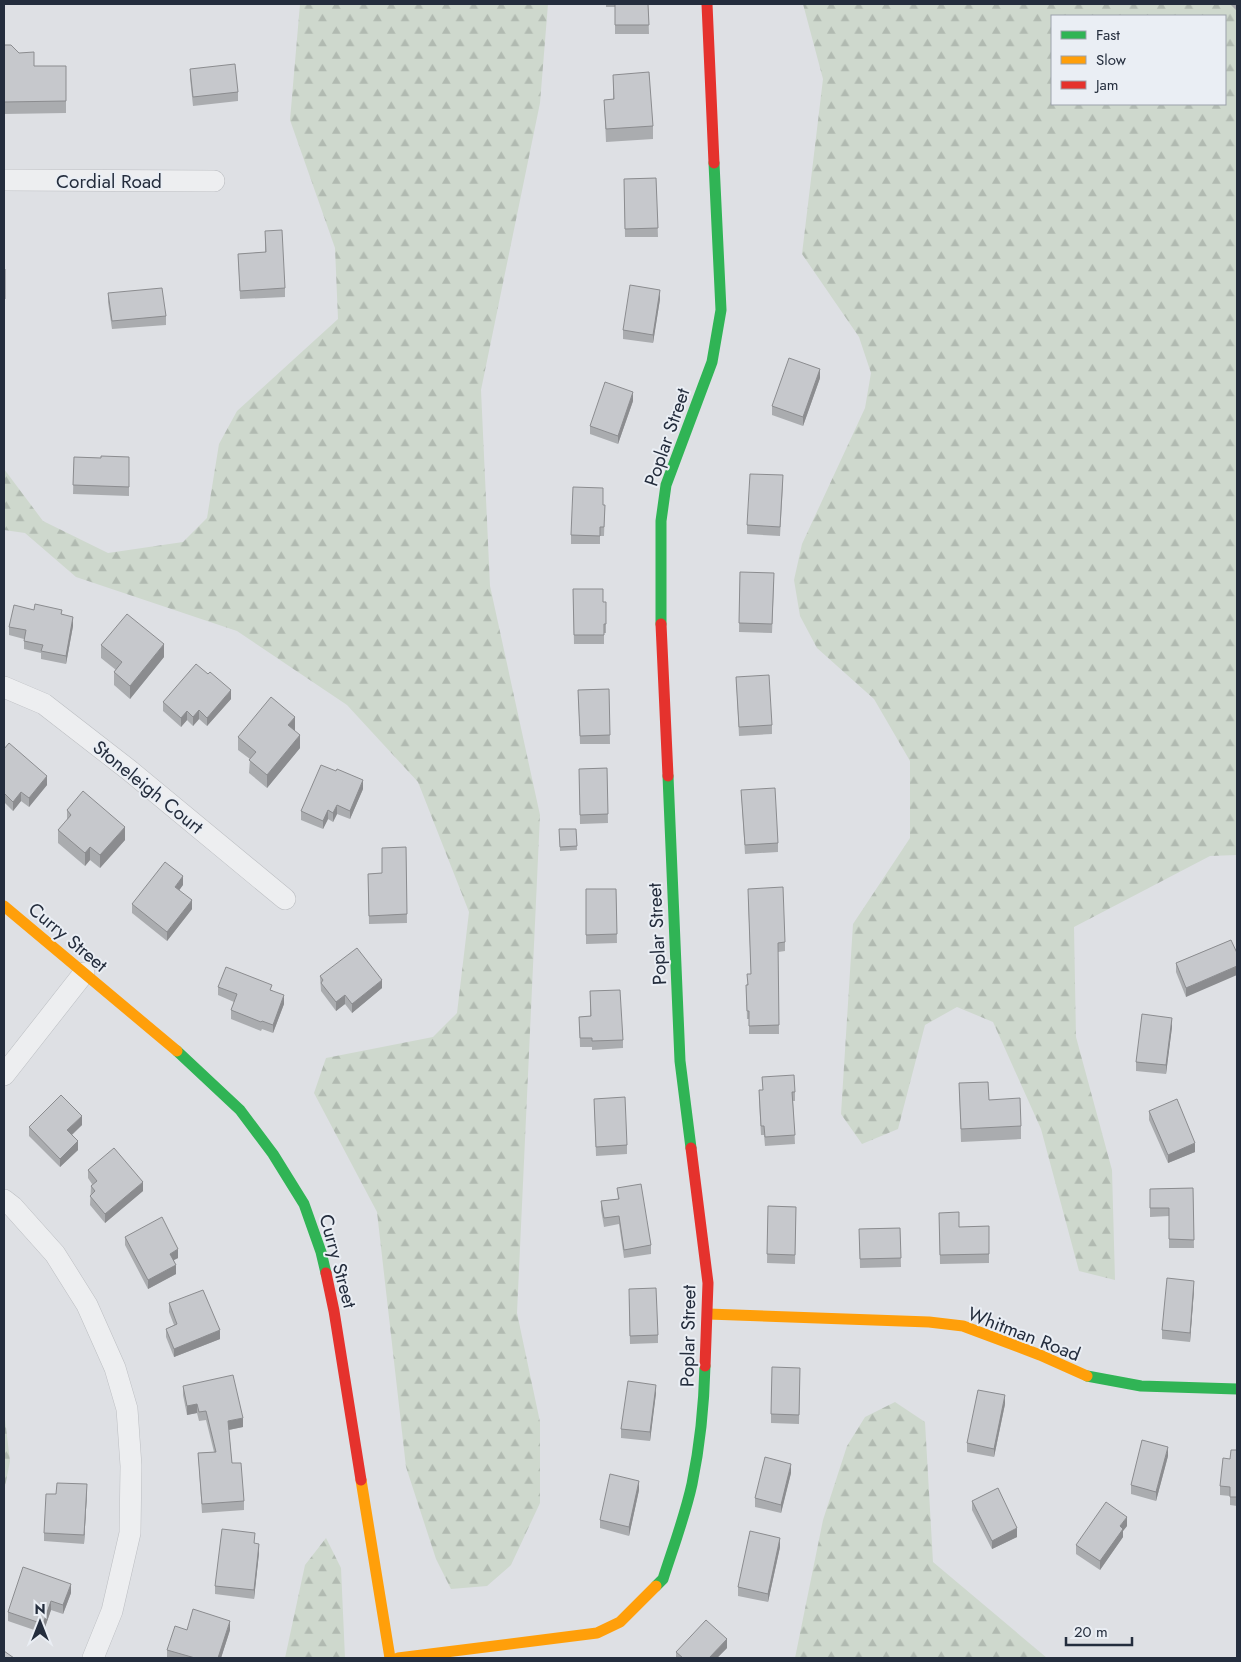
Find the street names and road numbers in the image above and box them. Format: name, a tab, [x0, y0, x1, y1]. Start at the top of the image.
street label: Cordial Road	[56, 168, 162, 195]
street label: Poplar Street	[638, 384, 697, 490]
street label: Stoneleigh Court	[87, 734, 209, 840]
street label: Poplar Street	[641, 882, 673, 986]
street label: Curry Street	[23, 896, 114, 978]
street label: Curry Street	[313, 1211, 364, 1311]
street label: Poplar Street	[674, 1284, 702, 1387]
street label: Whitman Road	[964, 1300, 1084, 1368]

